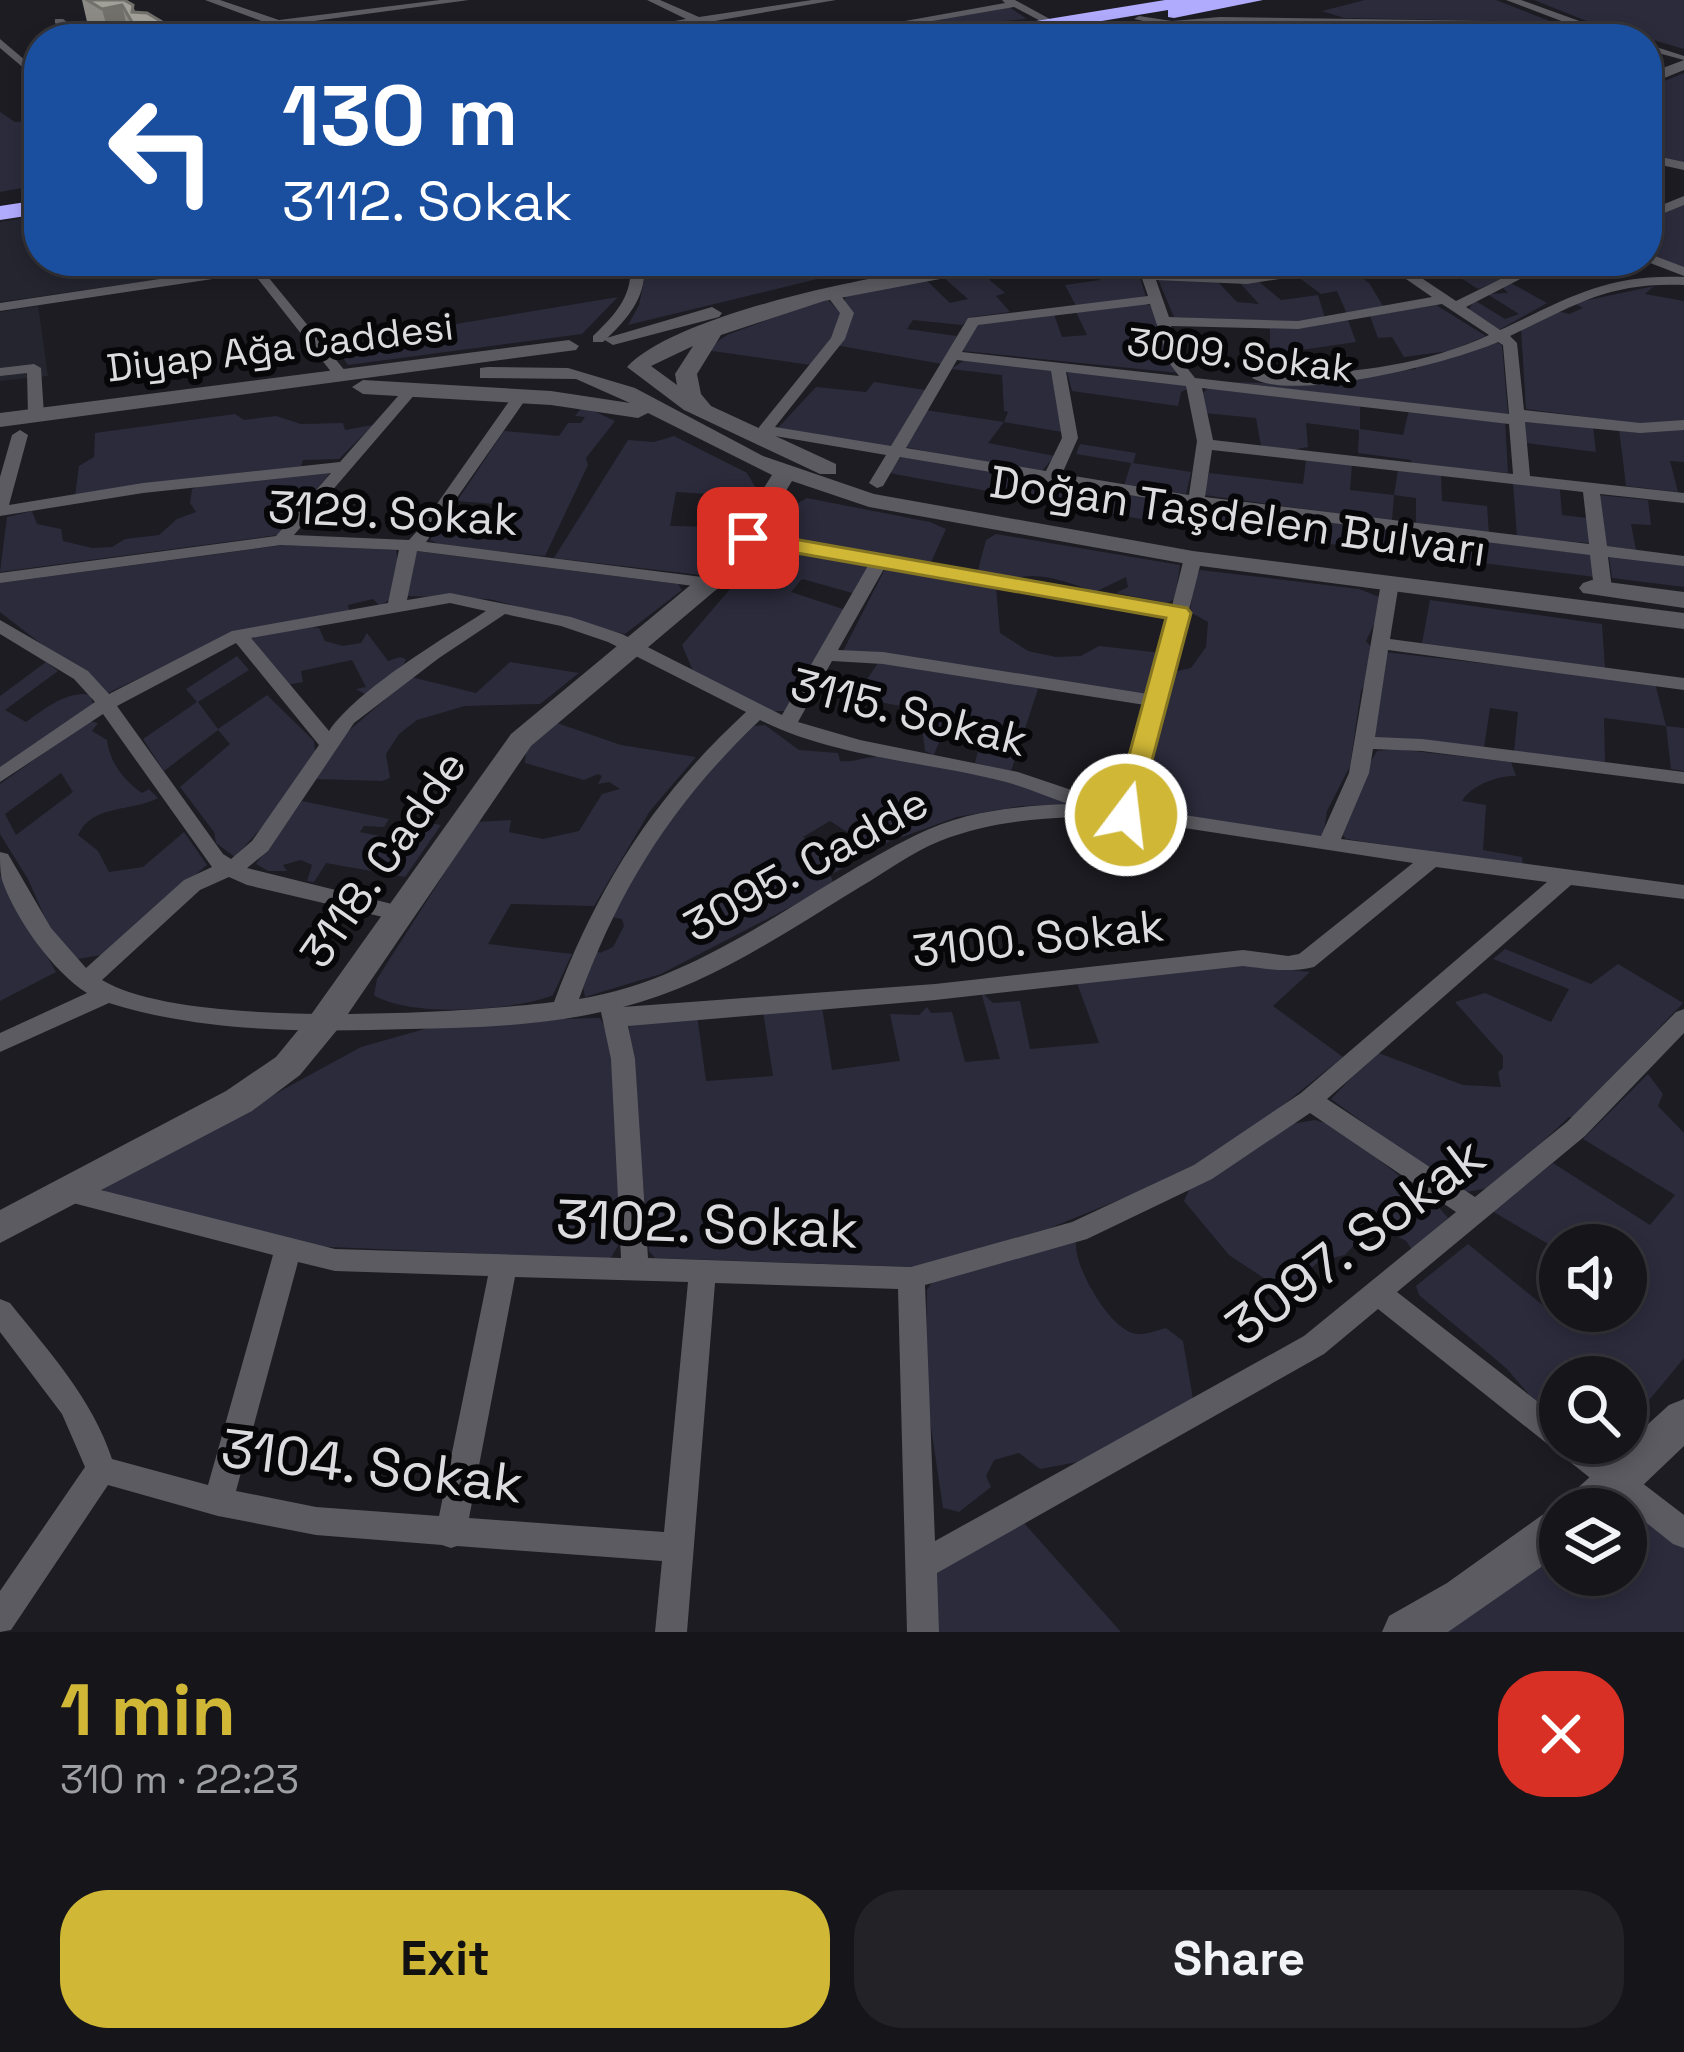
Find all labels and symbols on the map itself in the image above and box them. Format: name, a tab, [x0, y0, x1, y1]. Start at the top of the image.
street label: Diyap Ağa Caddesi	[104, 301, 456, 393]
street label: 3009. Sokak	[1124, 317, 1356, 393]
street label: Doğan Taşdelen Bulvarı	[986, 453, 1490, 579]
street label: 3129. Sokak	[267, 478, 519, 548]
pin	[697, 487, 799, 589]
street label: 3115. Sokak	[785, 655, 1033, 769]
street label: 3118. Cadde	[287, 739, 479, 979]
position arrow	[1063, 752, 1189, 878]
street label: 3095. Cadde	[674, 773, 938, 955]
street label: 3100. Sokak	[909, 896, 1167, 980]
street label: 3097. Sokak	[1212, 1121, 1498, 1361]
street label: 3102. Sokak	[555, 1184, 859, 1264]
street label: 3104. Sokak	[217, 1413, 527, 1519]

